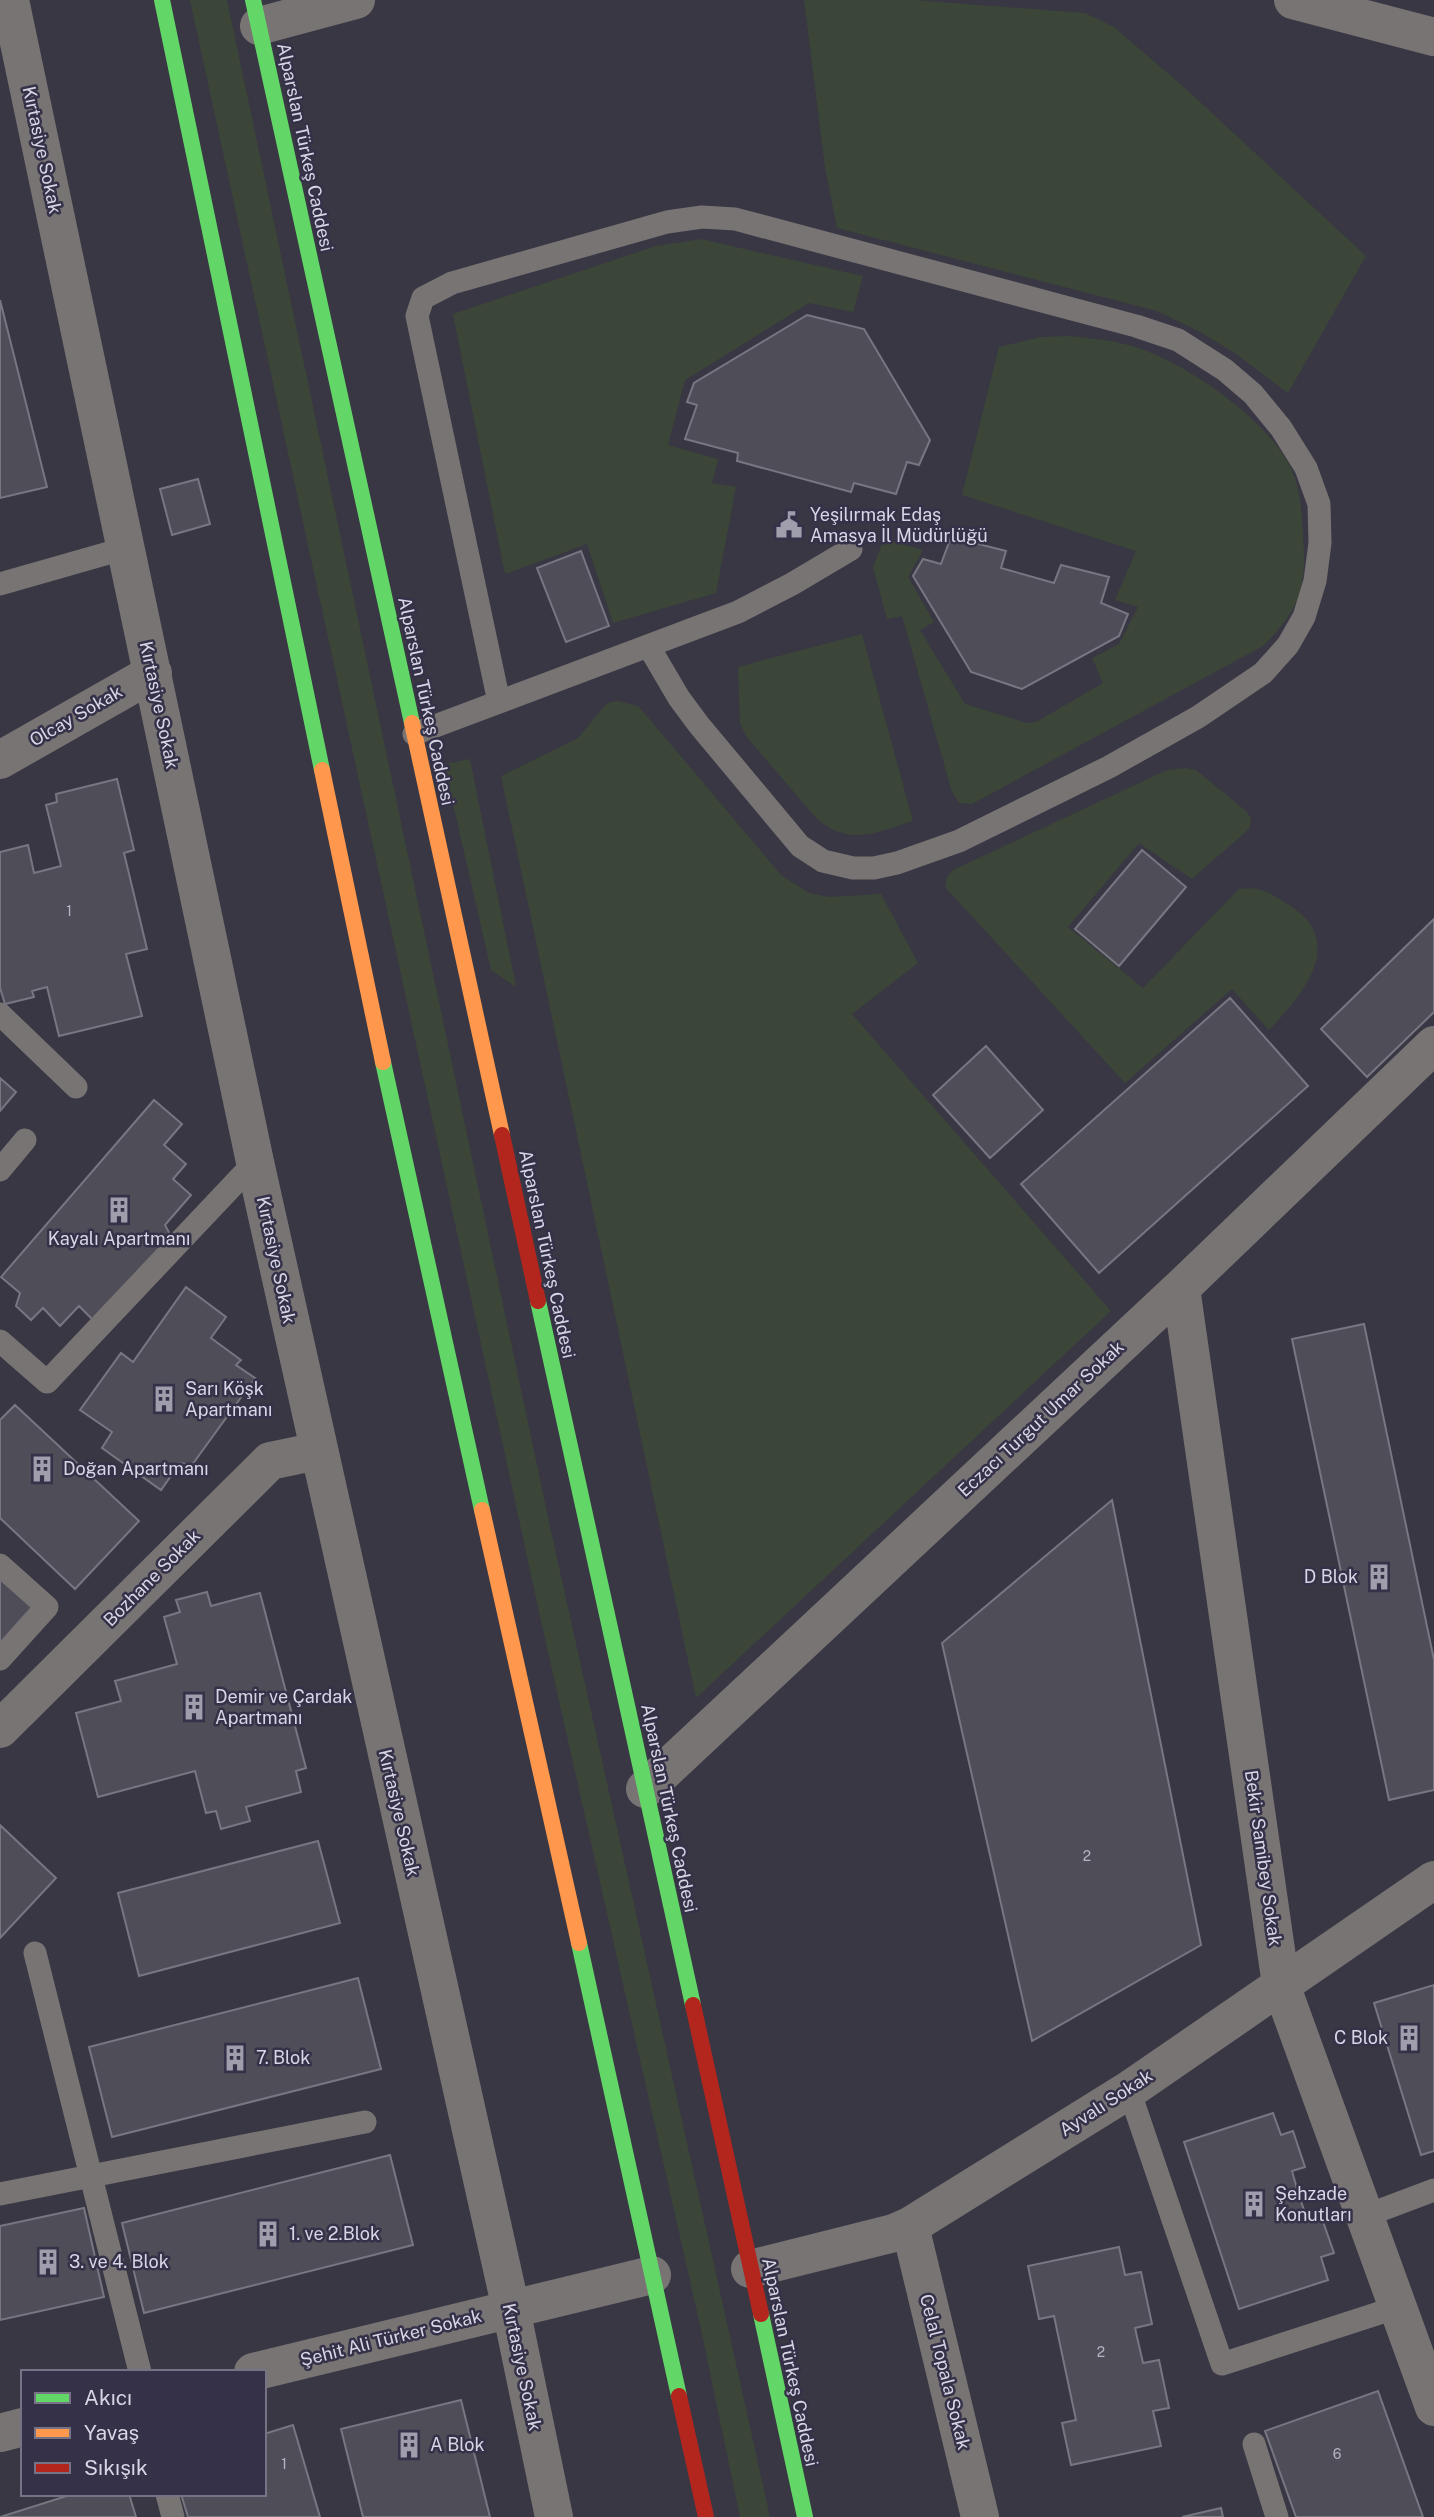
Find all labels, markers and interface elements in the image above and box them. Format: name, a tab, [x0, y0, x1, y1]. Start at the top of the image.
street label: Alparslan Türkeş Caddesi	[273, 41, 338, 253]
street label: Kırtasiye Sokak	[19, 84, 66, 216]
place label: Yeşilırmak Edaş Amasya İl Müdürlüğü	[810, 504, 988, 546]
public building icon: Yeşilırmak Edaş Amasya İl Müdürlüğü	[774, 510, 804, 540]
street label: Alparslan Türkeş Caddesi	[394, 595, 459, 807]
street label: Kırtasiye Sokak	[136, 639, 183, 771]
street label: Olcay Sokak	[26, 681, 126, 751]
house number: 1	[66, 903, 72, 919]
street label: Alparslan Türkeş Caddesi	[515, 1148, 580, 1360]
street label: Kırtasiye Sokak	[253, 1194, 300, 1326]
building icon: Kayalı Apartmanı	[104, 1195, 134, 1225]
place label: Kayalı Apartmanı	[48, 1228, 190, 1249]
street label: Eczacı Turgut Umar Sokak	[953, 1336, 1128, 1501]
place label: Sarı Köşk Apartmanı	[185, 1378, 272, 1420]
building icon: Sarı Köşk Apartmanı	[149, 1384, 179, 1414]
building icon: Doğan Apartmanı	[27, 1454, 57, 1484]
place label: Doğan Apartmanı	[63, 1458, 209, 1479]
street label: Bozhane Sokak	[99, 1525, 204, 1630]
building icon: D Blok	[1364, 1562, 1394, 1592]
place label: D Blok	[1304, 1566, 1358, 1587]
place label: Demir ve Çardak Apartmanı	[215, 1686, 352, 1728]
building icon: Demir ve Çardak Apartmanı	[179, 1692, 209, 1722]
street label: Alparslan Türkeş Caddesi	[637, 1702, 702, 1914]
street label: Kırtasiye Sokak	[375, 1747, 424, 1879]
street label: Bekir Samibey Sokak	[1241, 1769, 1286, 1947]
house number: 2	[1083, 1848, 1091, 1864]
building icon: C Blok	[1394, 2023, 1424, 2053]
place label: C Blok	[1334, 2027, 1388, 2048]
building icon: 7. Blok	[220, 2043, 250, 2073]
place label: 7. Blok	[256, 2047, 310, 2068]
street label: Ayvalı Sokak	[1055, 2065, 1156, 2140]
place label: Şehzade Konutları	[1275, 2183, 1352, 2225]
building icon: Şehzade Konutları	[1239, 2189, 1269, 2219]
building icon: 1. ve 2.Blok	[253, 2219, 283, 2249]
place label: 1. ve 2.Blok	[289, 2223, 380, 2244]
building icon: 3. ve 4. Blok	[33, 2247, 63, 2277]
place label: 3. ve 4. Blok	[69, 2251, 169, 2272]
street label: Alparslan Türkeş Caddesi	[758, 2256, 823, 2468]
street label: Celal Topala Sokak	[916, 2292, 975, 2452]
street label: Kırtasiye Sokak	[499, 2301, 546, 2433]
street label: Şehit Ali Türker Sokak	[298, 2305, 484, 2370]
house number: 2	[1097, 2344, 1105, 2360]
legend	[21, 2370, 266, 2496]
text: Akıcı	[84, 2385, 132, 2410]
text: Yavaş	[84, 2420, 139, 2445]
building icon: A Blok	[394, 2430, 424, 2460]
place label: A Blok	[430, 2434, 485, 2455]
house number: 6	[1333, 2446, 1342, 2462]
text: Sıkışık	[84, 2455, 148, 2480]
house number: 1	[281, 2456, 287, 2472]

